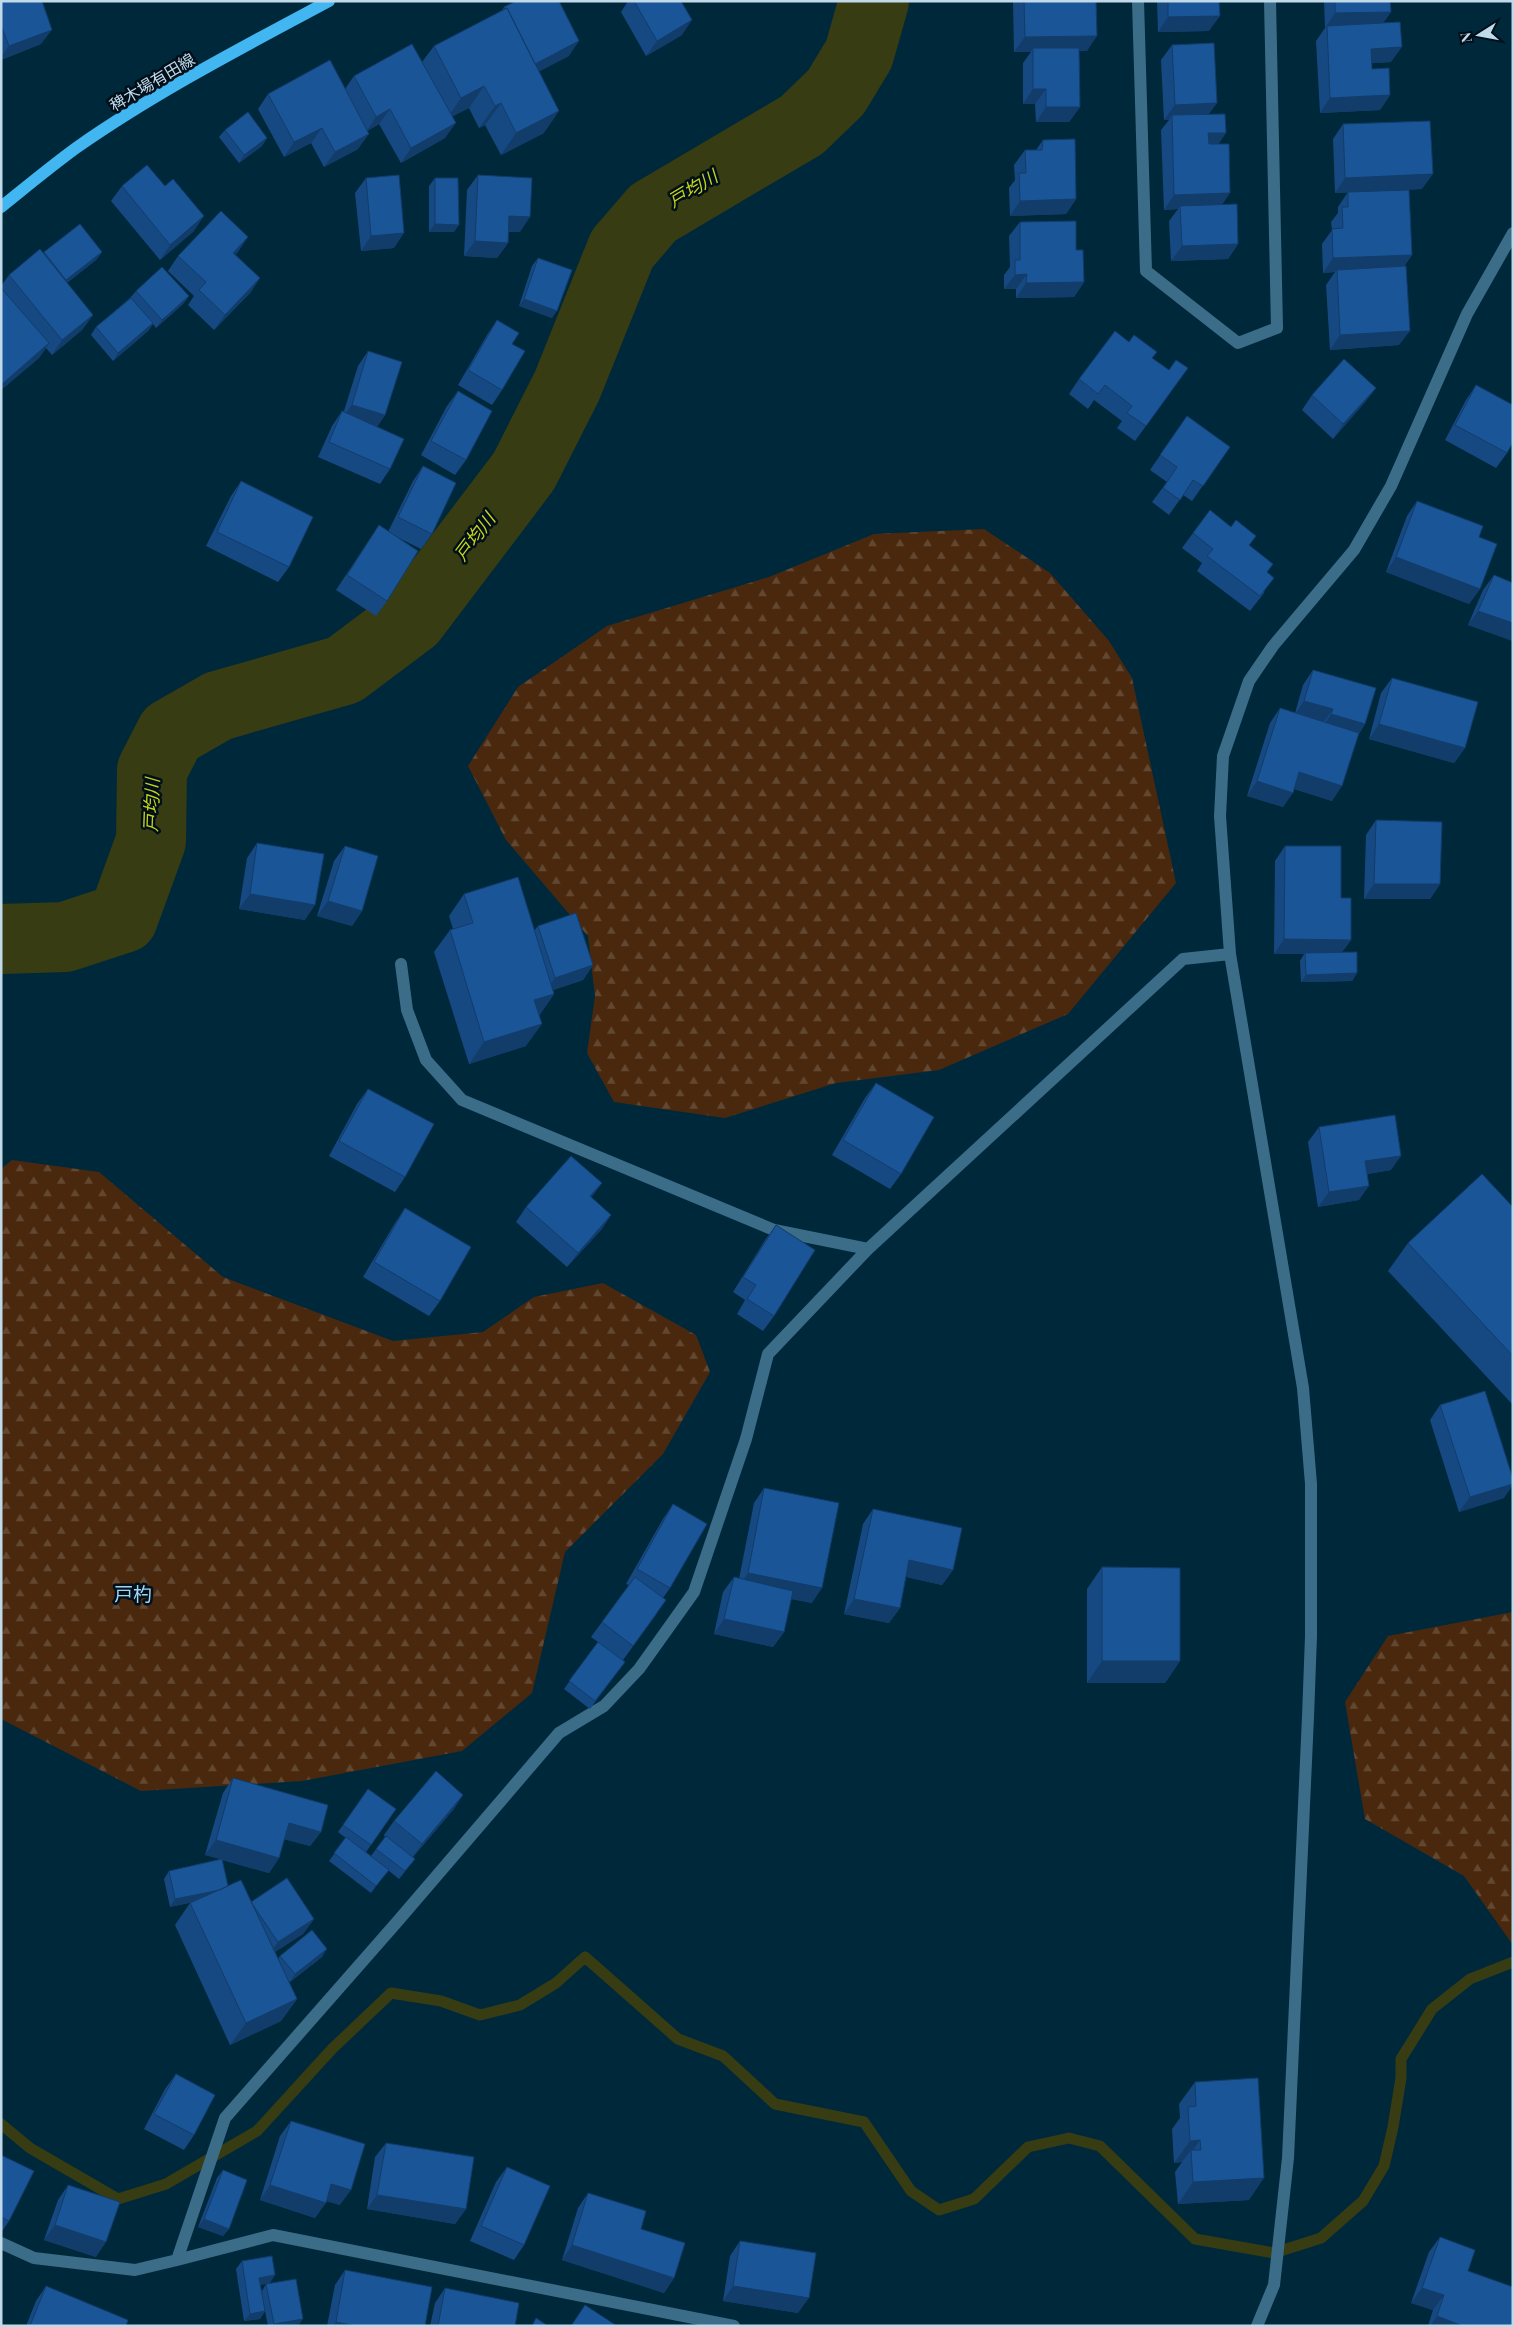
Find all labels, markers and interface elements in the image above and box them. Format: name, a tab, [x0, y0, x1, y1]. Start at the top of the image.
north arrow	[1454, 10, 1504, 60]
text: N	[1455, 31, 1476, 44]
street label: 稗木場有田線	[105, 48, 198, 115]
water label: 戸均川	[663, 163, 724, 212]
water label: 戸均川	[448, 506, 501, 565]
water label: 戸均川	[138, 776, 164, 832]
district label: 戸杓	[114, 1580, 152, 1606]

